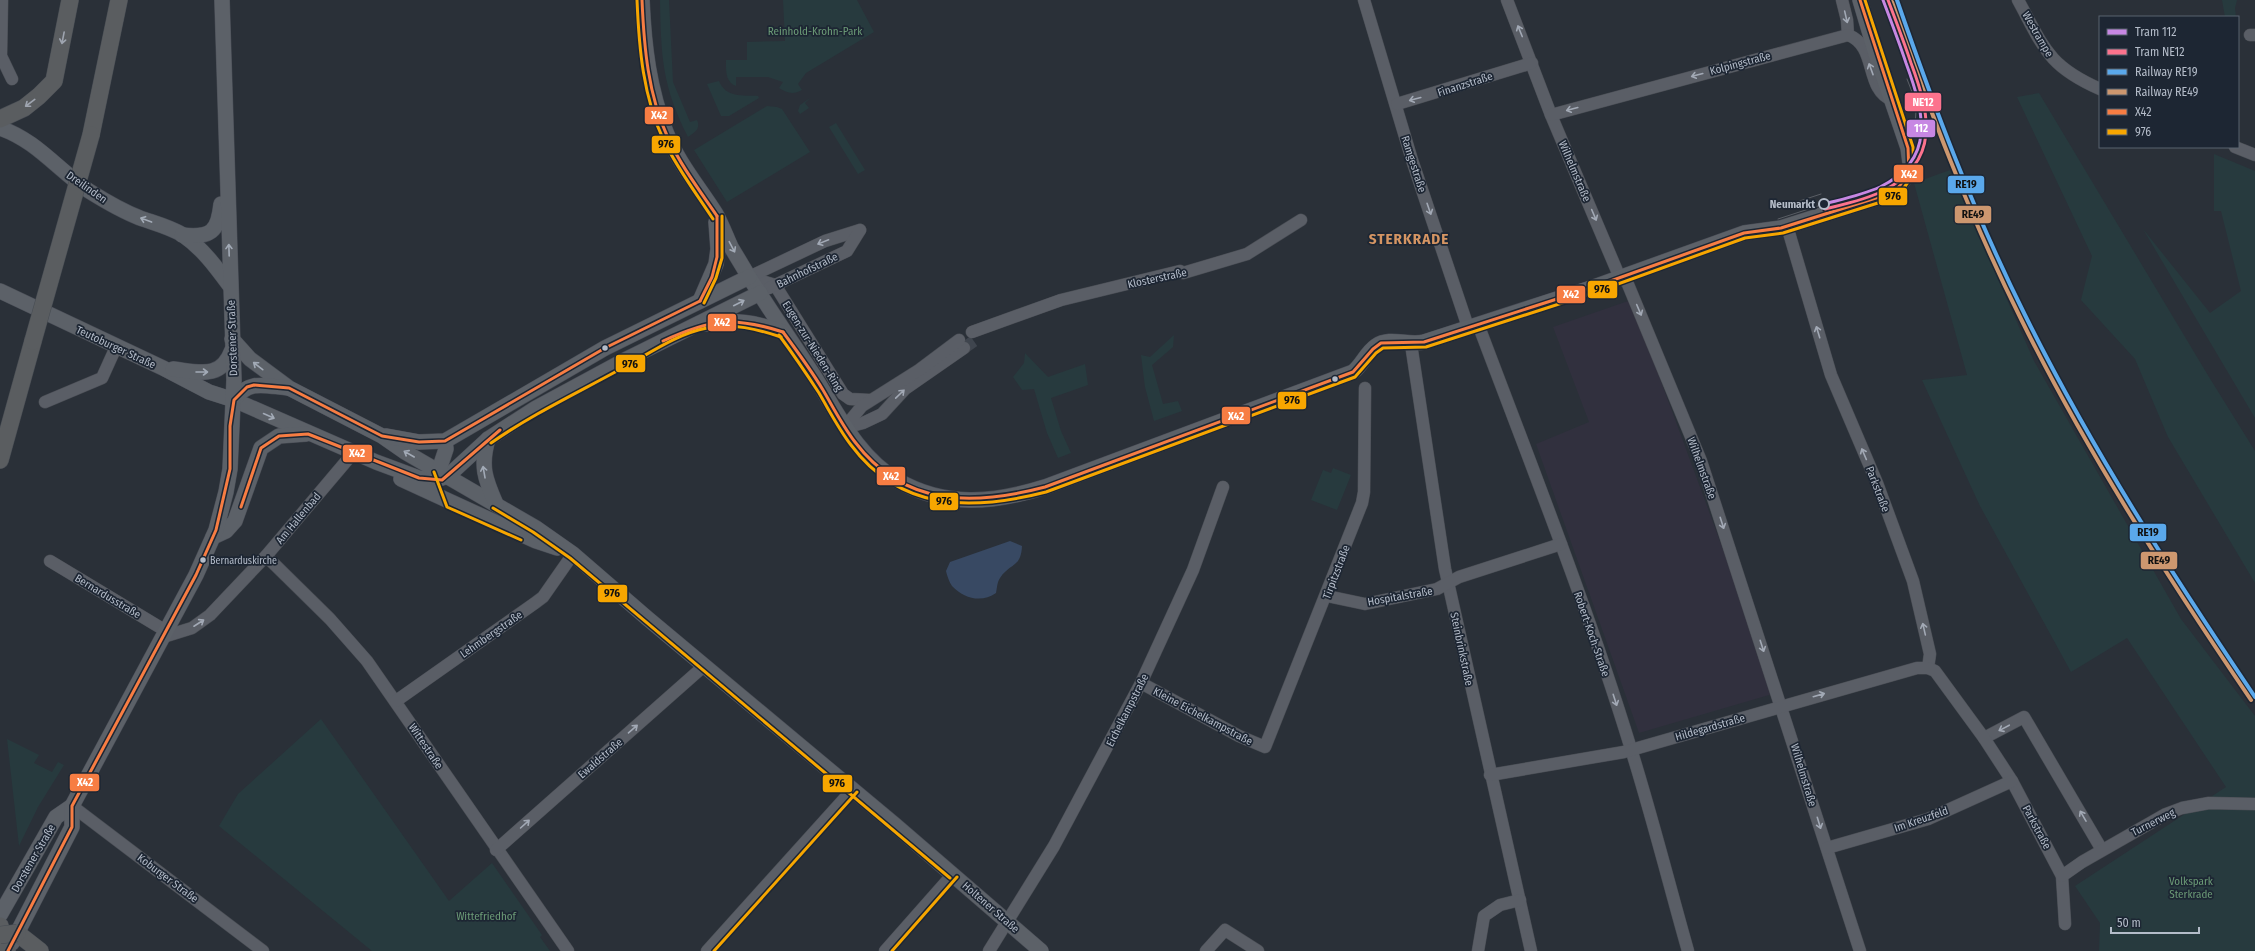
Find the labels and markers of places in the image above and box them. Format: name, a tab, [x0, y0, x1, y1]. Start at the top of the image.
place label: Neumarkt	[1770, 198, 1815, 211]
marker: Neumarkt	[1818, 198, 1830, 210]
unlabelled marker	[600, 343, 610, 353]
unlabelled marker	[1330, 374, 1340, 384]
marker: Bernarduskirche	[198, 555, 208, 565]
place label: Bernarduskirche	[210, 555, 277, 567]

